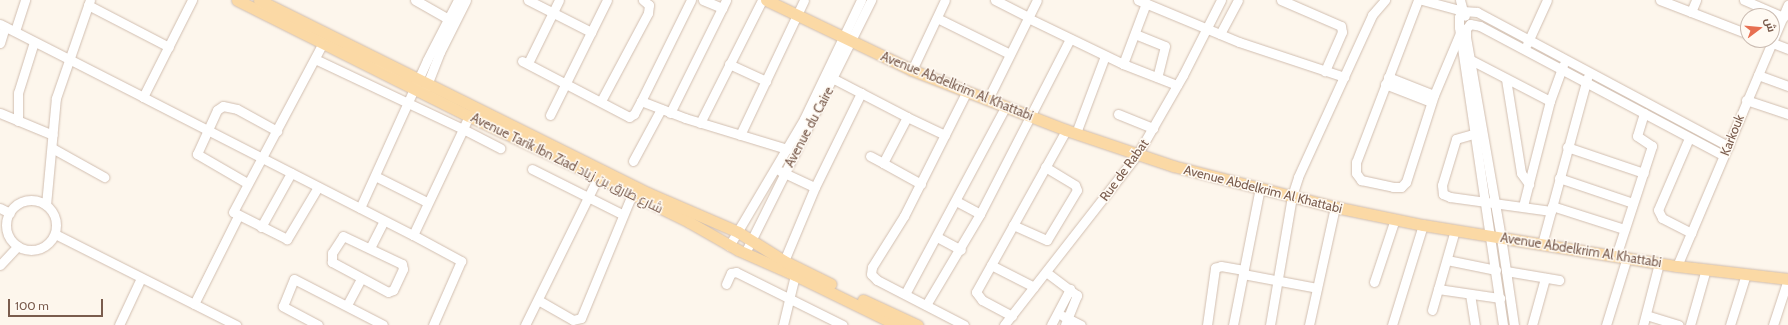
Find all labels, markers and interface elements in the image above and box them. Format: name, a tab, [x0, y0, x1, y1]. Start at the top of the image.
north arrow	[1740, 8, 1780, 48]
text: ش	[1762, 16, 1779, 34]
street label: Avenue Abdelkrim Al Khattabi	[879, 48, 1035, 124]
street label: Avenue du Caire	[781, 84, 837, 170]
street label: Avenue Tarik Ibn Ziad شارع طارق بن زياد	[468, 110, 666, 216]
street label: Karkouk	[1717, 112, 1747, 158]
street label: Rue de Rabat	[1096, 136, 1152, 204]
street label: Avenue Abdelkrim Al Khattabi	[1182, 162, 1344, 216]
street label: Avenue Abdelkrim Al Khattabi	[1499, 230, 1663, 270]
scale bar	[10, 291, 105, 317]
text: 100 m	[15, 298, 49, 313]

